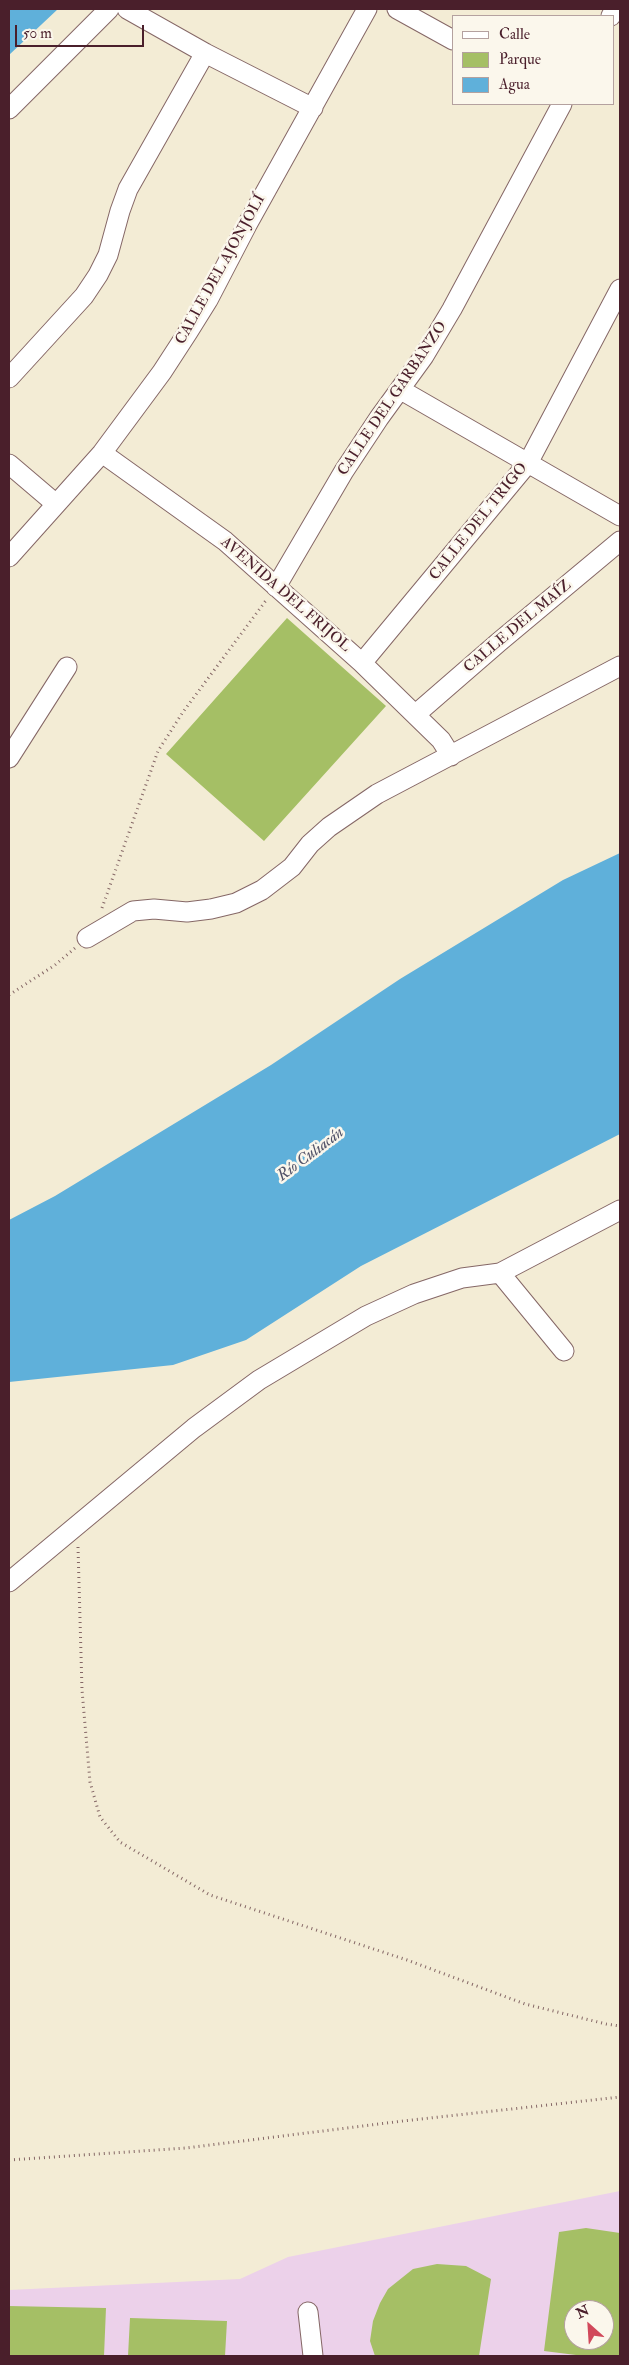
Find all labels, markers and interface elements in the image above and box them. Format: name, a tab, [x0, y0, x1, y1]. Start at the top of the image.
scale bar	[18, 15, 146, 47]
legend	[452, 15, 614, 105]
text: 50 m	[23, 24, 52, 43]
text: Calle	[499, 25, 530, 44]
text: Parque	[499, 50, 541, 69]
text: Agua	[499, 75, 530, 94]
street label: CALLE DEL AJONJOLÍ	[172, 192, 270, 348]
street label: CALLE DEL GARBANZO	[335, 318, 451, 480]
street label: CALLE DEL TRIGO	[426, 460, 532, 584]
street label: AVENIDA DEL FRIJOL	[216, 534, 354, 656]
street label: CALLE DEL MAÍZ	[461, 577, 575, 677]
water label: Río Culiacán	[274, 1124, 348, 1186]
north arrow	[564, 2300, 614, 2350]
text: N	[573, 2302, 592, 2322]

